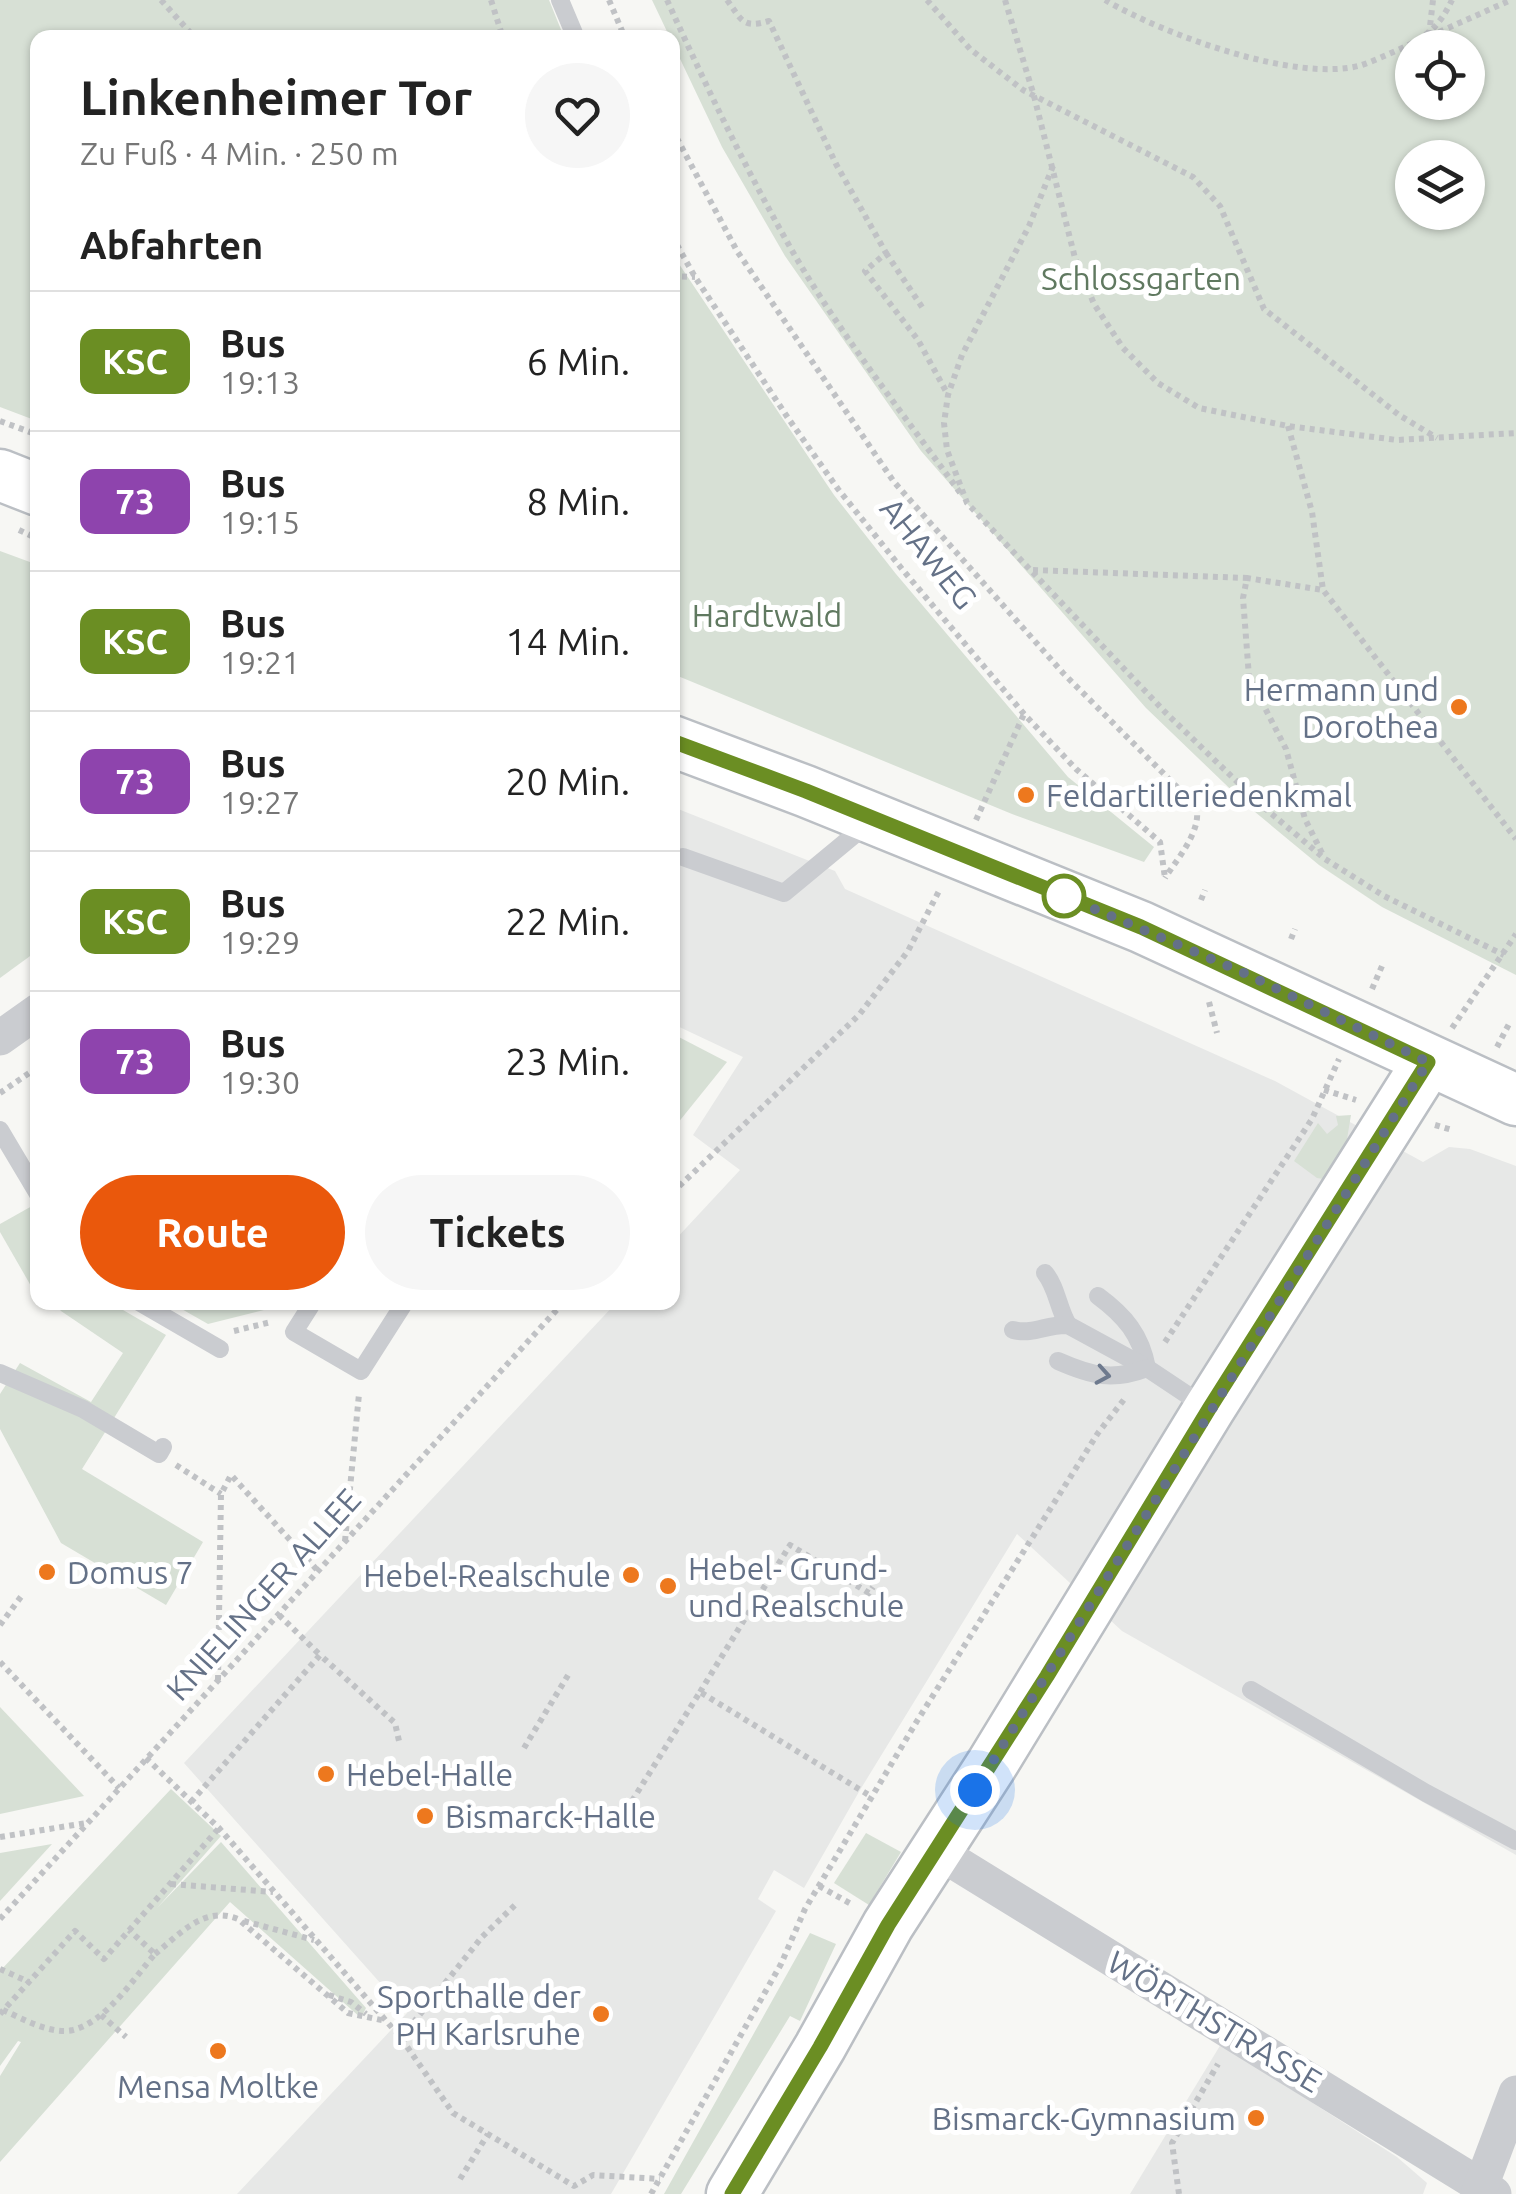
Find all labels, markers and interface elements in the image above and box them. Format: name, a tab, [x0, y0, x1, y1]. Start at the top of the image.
map controls	[1395, 30, 1485, 230]
button: locate	[1395, 30, 1485, 120]
button: heart	[525, 63, 630, 168]
text: Linkenheimer Tor	[80, 70, 472, 124]
text: Zu Fuß · 4 Min. · 250 m	[80, 135, 399, 171]
button: layers	[1395, 140, 1485, 230]
text: Abfahrten	[80, 224, 263, 266]
park label: Schlossgarten	[1041, 260, 1241, 296]
text: Bus	[220, 322, 285, 364]
text: 6 Min.	[527, 340, 630, 382]
text: KSC	[102, 341, 168, 381]
text: 19:13	[220, 364, 300, 400]
text: Bus	[220, 462, 285, 504]
text: 8 Min.	[527, 480, 630, 522]
text: 73	[115, 481, 155, 521]
street label: AHAWEG	[874, 490, 984, 616]
text: 19:15	[220, 504, 300, 540]
park label: Hardtwald	[692, 597, 842, 633]
text: Bus	[220, 602, 285, 644]
text: 14 Min.	[505, 620, 630, 662]
text: KSC	[102, 621, 168, 661]
text: 19:21	[220, 644, 300, 680]
place label: Hermann und Dorothea	[1244, 671, 1439, 744]
marker: Hermann und Dorothea	[1448, 696, 1470, 718]
text: Bus	[220, 742, 285, 784]
text: 20 Min.	[505, 760, 630, 802]
text: 73	[115, 761, 155, 801]
place label: Feldartilleriedenkmal	[1046, 777, 1352, 813]
text: 19:27	[220, 784, 300, 820]
marker: Feldartilleriedenkmal	[1015, 784, 1037, 806]
unlabelled marker	[1043, 875, 1085, 917]
text: Bus	[220, 882, 285, 924]
text: 22 Min.	[505, 900, 630, 942]
text: KSC	[102, 901, 168, 941]
text: 19:29	[220, 924, 300, 960]
text: Bus	[220, 1022, 285, 1064]
text: 23 Min.	[505, 1040, 630, 1082]
text: 73	[115, 1041, 155, 1081]
text: 19:30	[220, 1064, 300, 1100]
button: Route	[80, 1175, 345, 1290]
button: Tickets	[365, 1175, 630, 1290]
one-way arrow	[1094, 1364, 1111, 1385]
street label: KNIELINGER ALLEE	[159, 1481, 367, 1707]
place label: Hebel- Grund- und Realschule	[688, 1550, 904, 1623]
place label: Domus 7	[67, 1554, 193, 1590]
place label: Hebel-Realschule	[363, 1557, 611, 1593]
marker: Domus 7	[36, 1561, 58, 1583]
marker: Hebel-Realschule	[620, 1564, 642, 1586]
marker: Hebel- Grund- und Realschule	[657, 1575, 679, 1597]
place label: Hebel-Halle	[346, 1756, 513, 1792]
marker: Hebel-Halle	[315, 1763, 337, 1785]
your location	[950, 1765, 1000, 1815]
place label: Bismarck-Halle	[445, 1798, 656, 1834]
marker: Bismarck-Halle	[414, 1805, 436, 1827]
street label: WÖRTHSTRASSE	[1102, 1943, 1328, 2099]
place label: Sporthalle der PH Karlsruhe	[377, 1978, 581, 2051]
marker: Sporthalle der PH Karlsruhe	[590, 2003, 612, 2025]
marker: Mensa Moltke	[207, 2040, 229, 2062]
place label: Mensa Moltke	[117, 2068, 319, 2104]
place label: Bismarck-Gymnasium	[932, 2100, 1236, 2136]
marker: Bismarck-Gymnasium	[1245, 2107, 1267, 2129]

